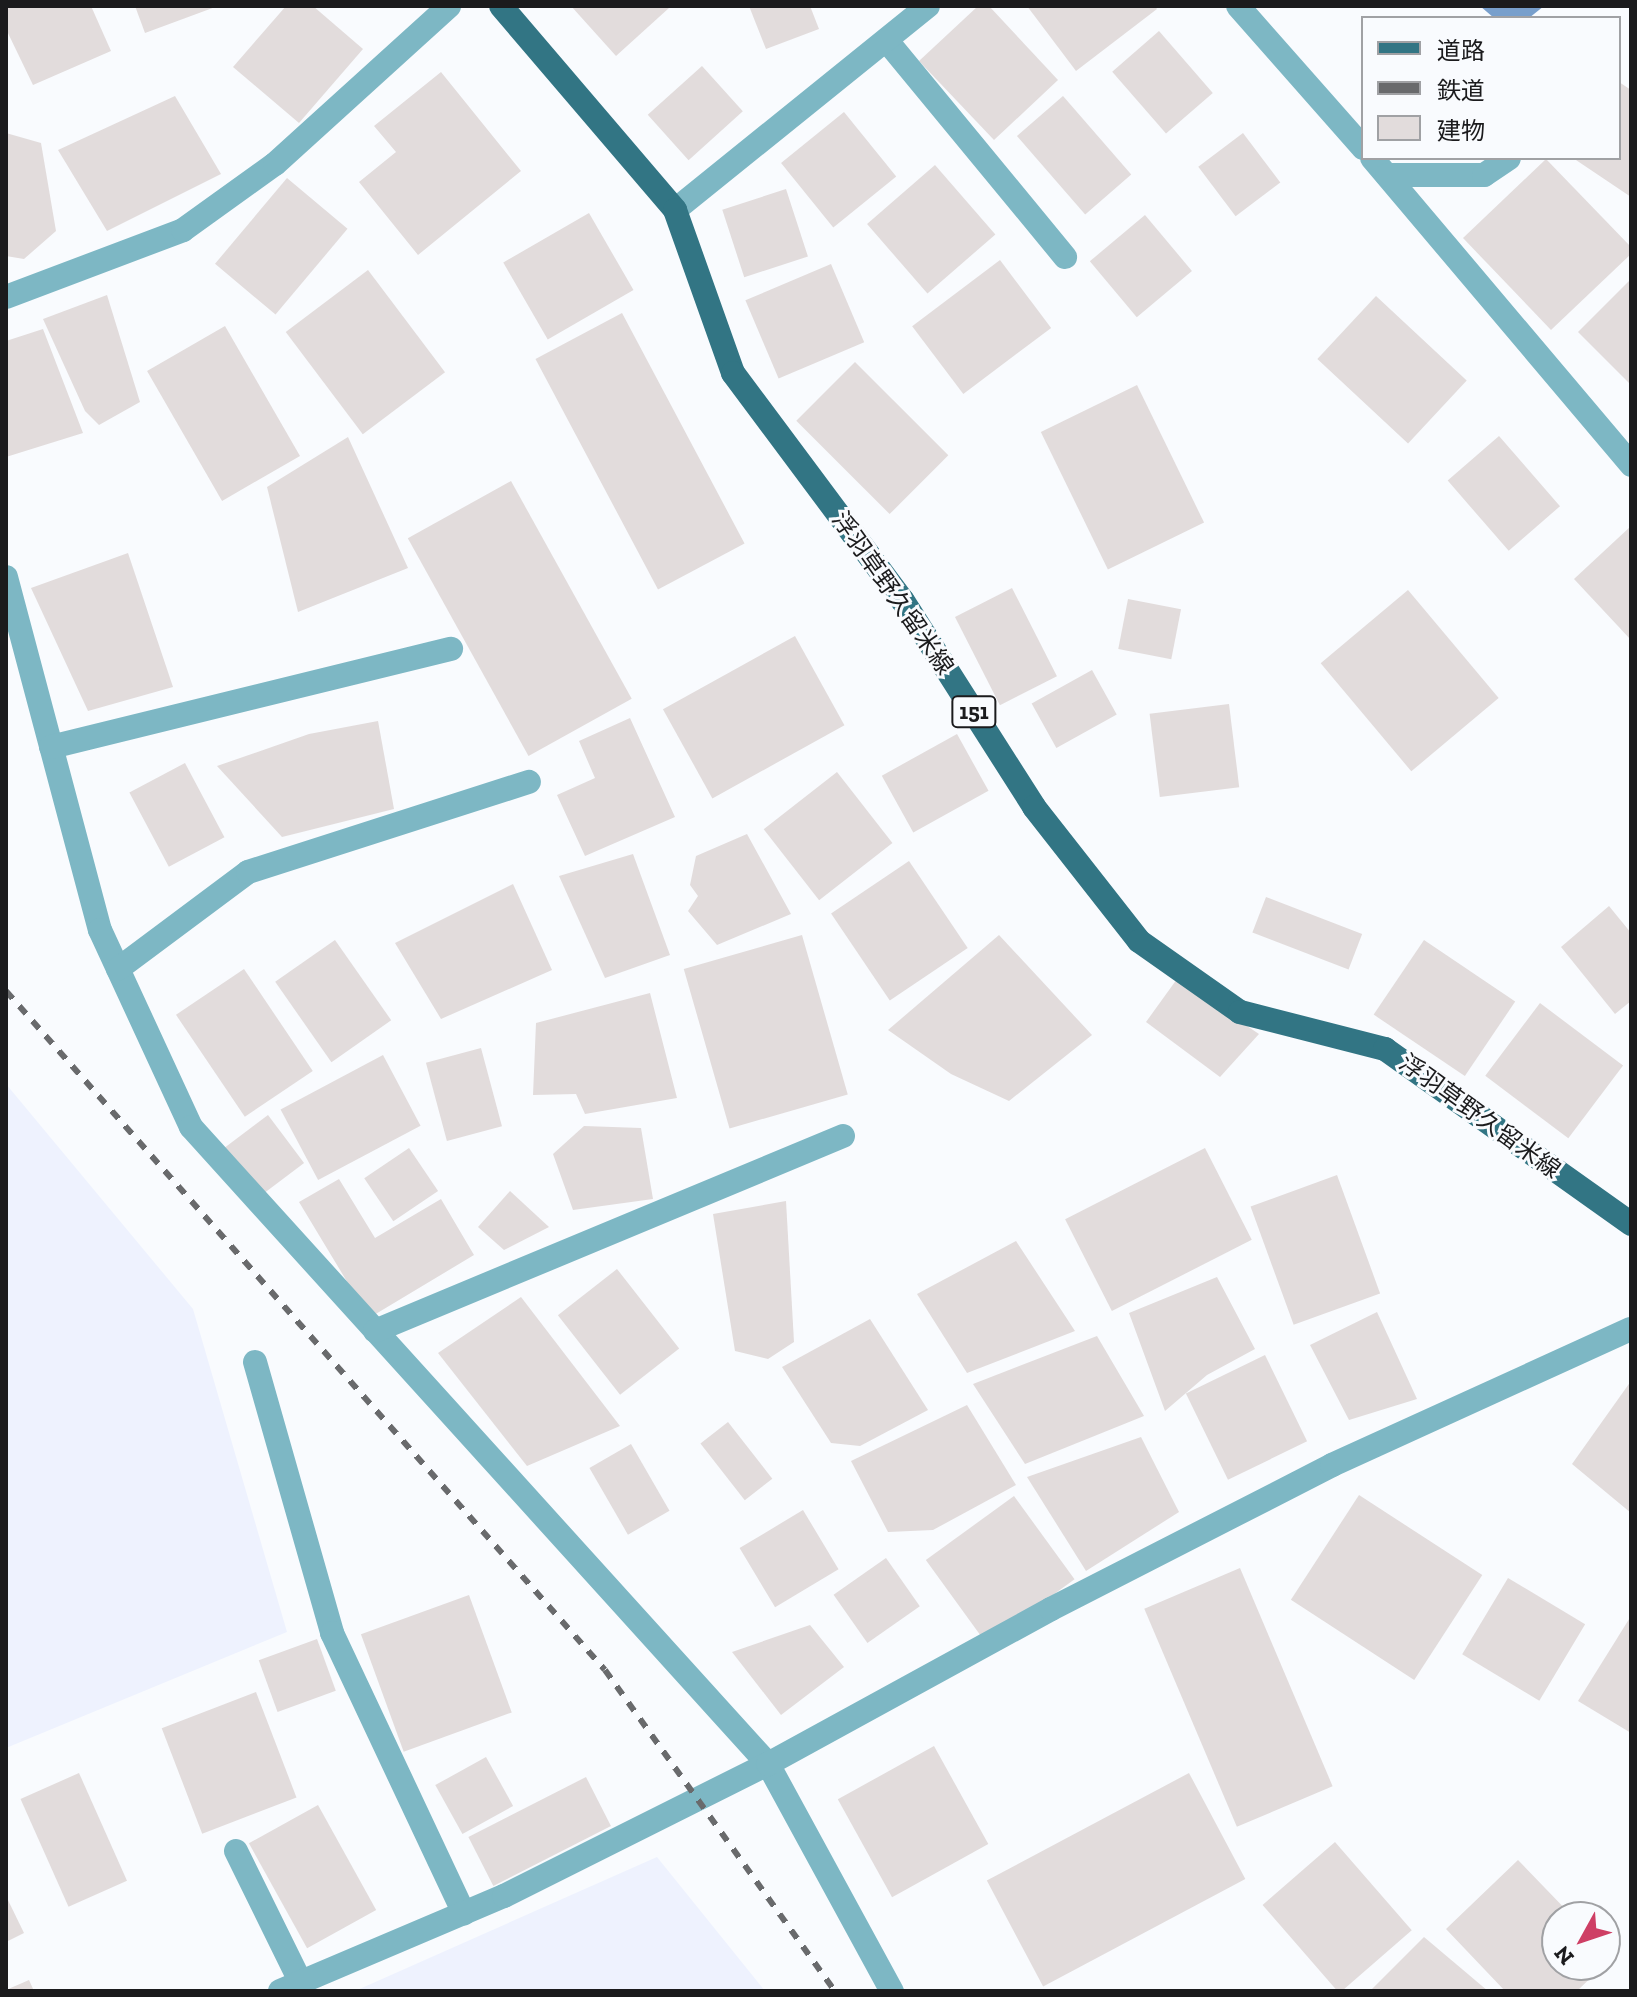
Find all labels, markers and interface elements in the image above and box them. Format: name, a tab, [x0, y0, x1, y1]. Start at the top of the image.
legend	[1361, 16, 1621, 160]
text: 道路	[1437, 36, 1485, 65]
text: 鉄道	[1437, 76, 1485, 105]
text: 建物	[1437, 116, 1485, 145]
street label: 浮羽草野久留米線	[826, 506, 960, 680]
road number: 151	[950, 694, 998, 730]
street label: 浮羽草野久留米線	[1394, 1048, 1566, 1184]
north arrow	[1541, 1901, 1621, 1981]
text: N	[1548, 1940, 1579, 1971]

